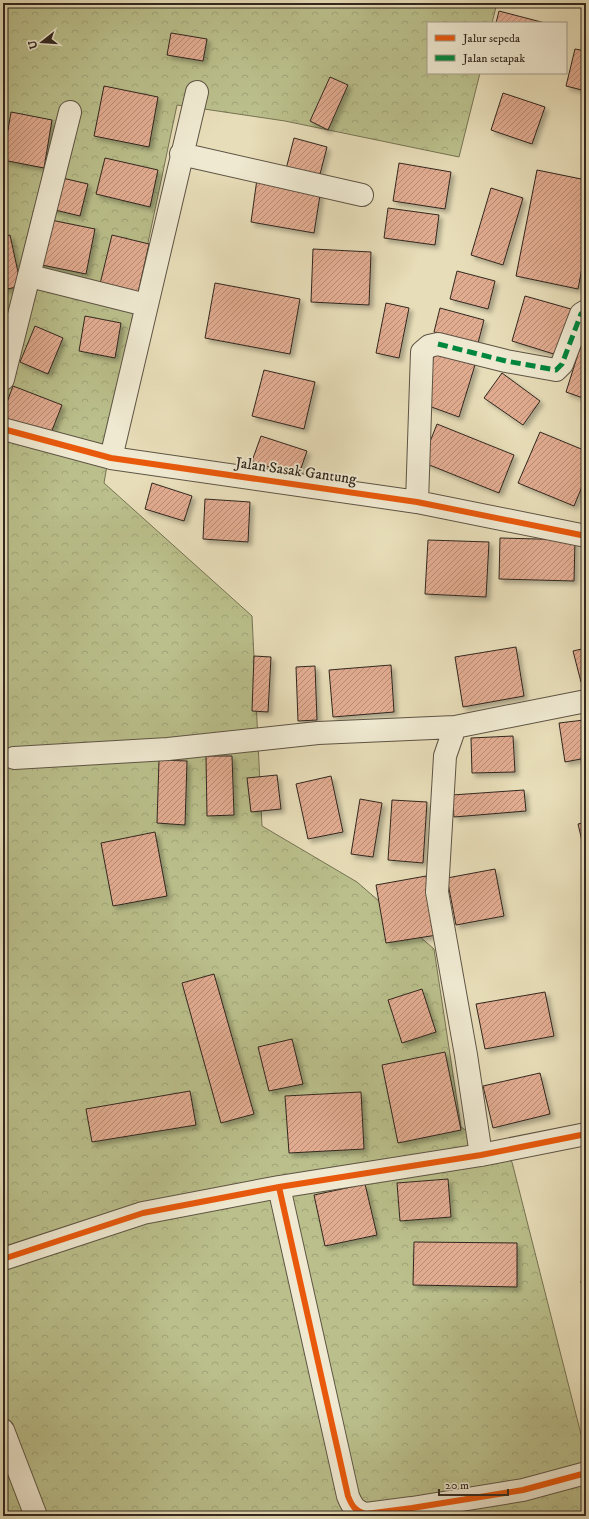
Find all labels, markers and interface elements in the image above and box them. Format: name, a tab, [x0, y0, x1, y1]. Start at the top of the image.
north arrow	[22, 22, 62, 62]
legend	[427, 22, 567, 74]
text: Jalur sepeda	[462, 31, 521, 46]
text: U	[25, 38, 41, 51]
text: Jalan setapak	[462, 51, 525, 66]
street label: Jalan Sasak Gantung	[232, 453, 358, 489]
scale bar	[439, 1471, 508, 1497]
text: 20 m	[445, 1478, 469, 1493]

